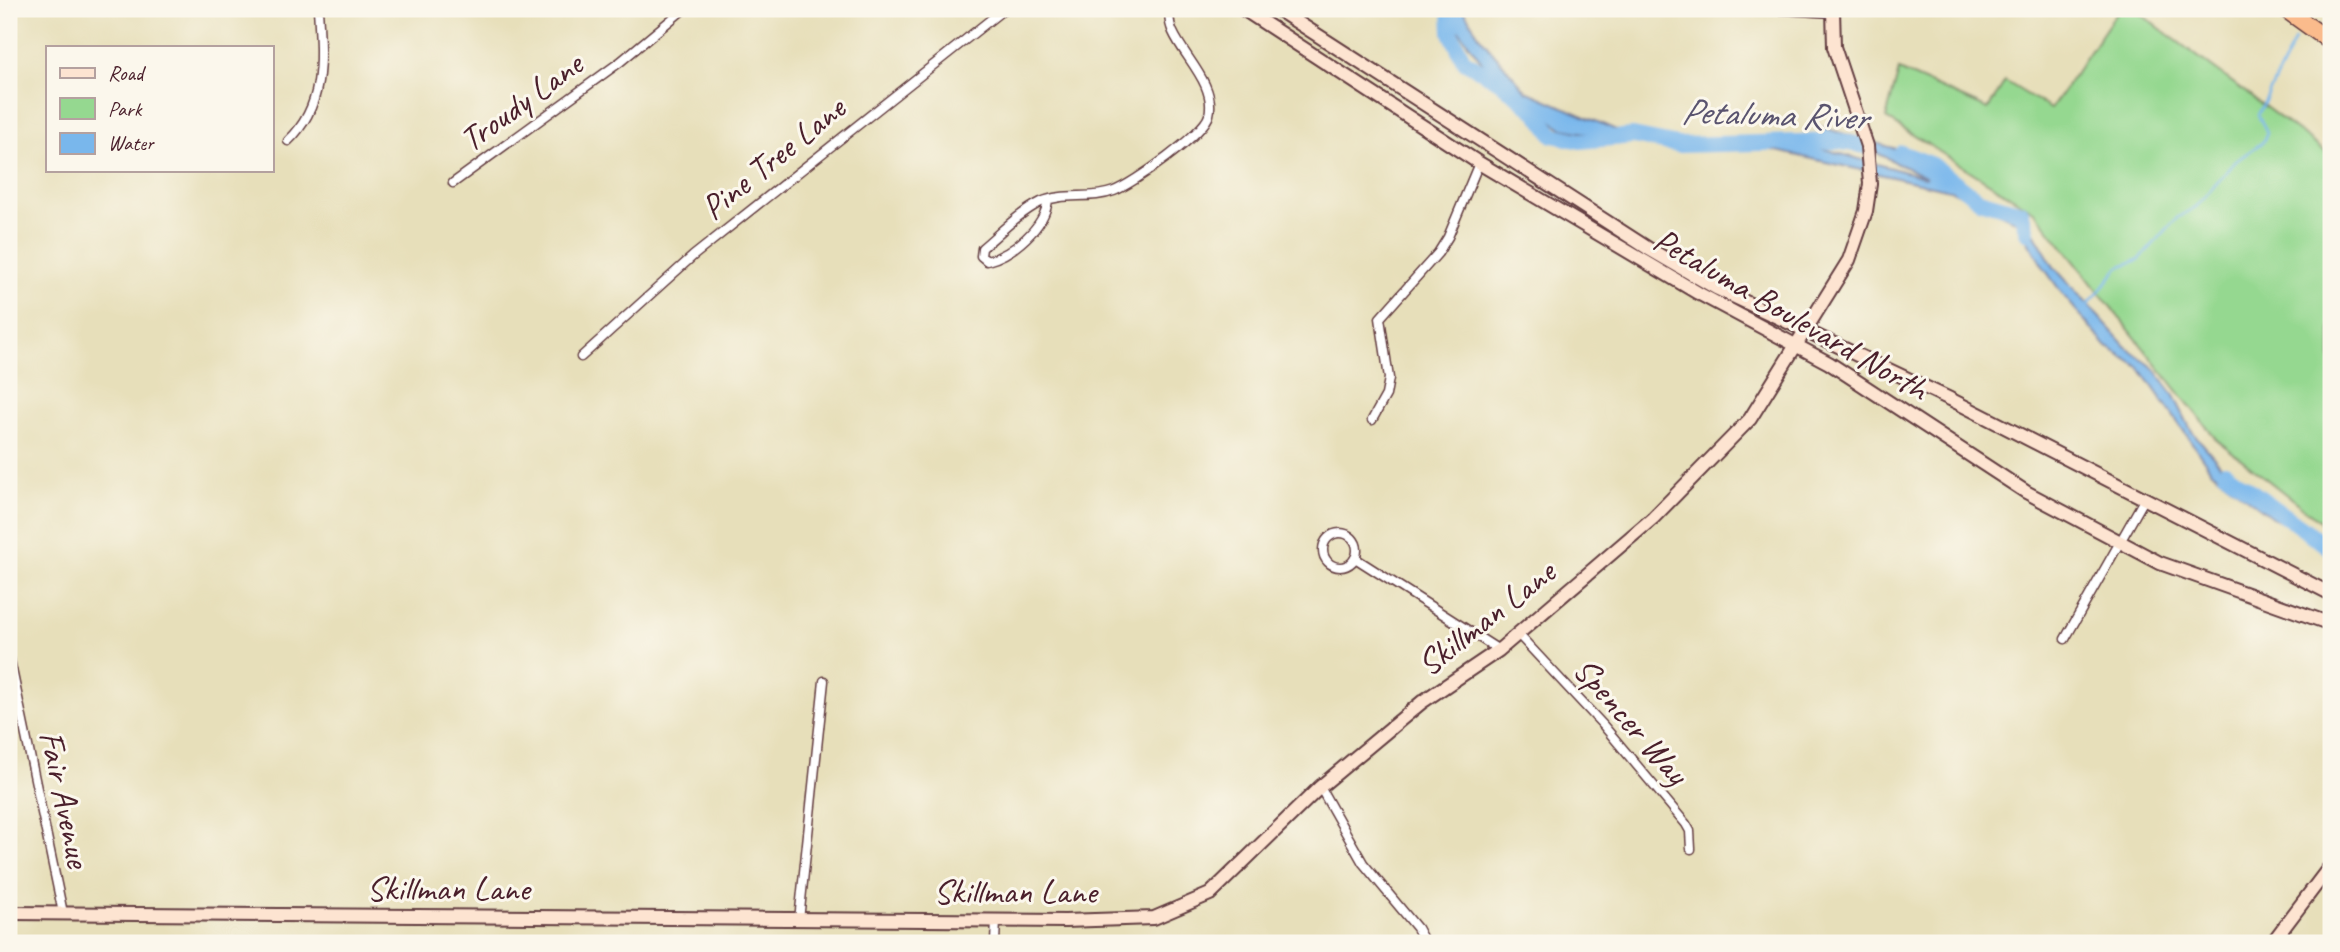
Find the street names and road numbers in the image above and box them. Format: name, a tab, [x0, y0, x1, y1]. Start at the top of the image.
street label: Troudy Lane	[450, 41, 594, 162]
street label: Pine Tree Lane	[692, 84, 856, 230]
street label: Petaluma Boulevard North	[1646, 217, 1938, 412]
street label: Skillman Lane	[1408, 548, 1566, 686]
street label: Spencer Way	[1563, 648, 1700, 796]
street label: Fair Avenue	[29, 727, 102, 874]
street label: Skillman Lane	[366, 866, 532, 911]
street label: Skillman Lane	[933, 869, 1099, 914]

